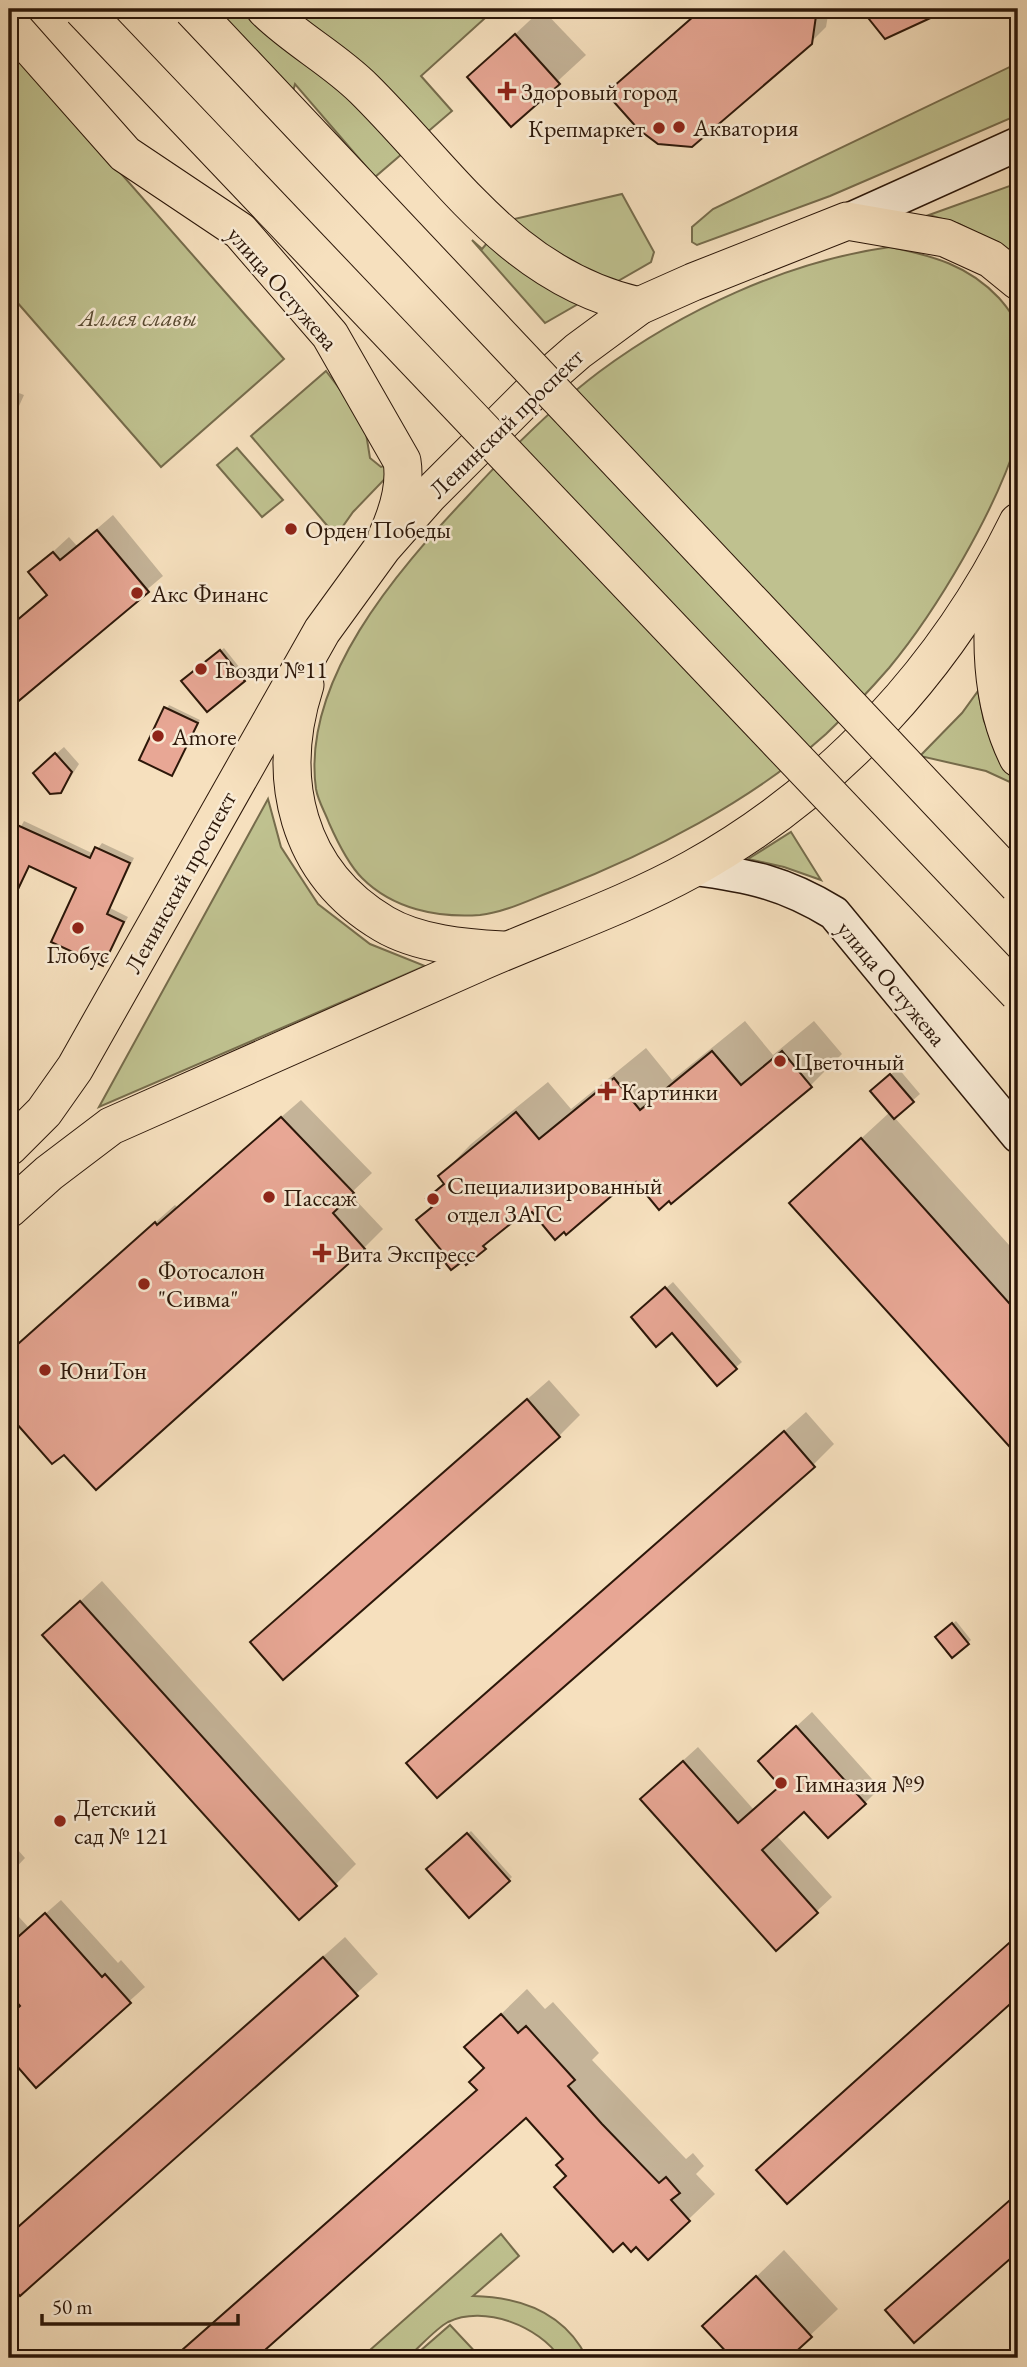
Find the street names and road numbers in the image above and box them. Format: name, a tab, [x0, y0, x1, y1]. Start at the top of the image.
street label: улица Остужева	[221, 219, 346, 357]
street label: Ленинский проспект	[422, 341, 590, 505]
street label: Ленинский проспект	[117, 785, 243, 979]
street label: улица Остужева	[830, 914, 954, 1053]

